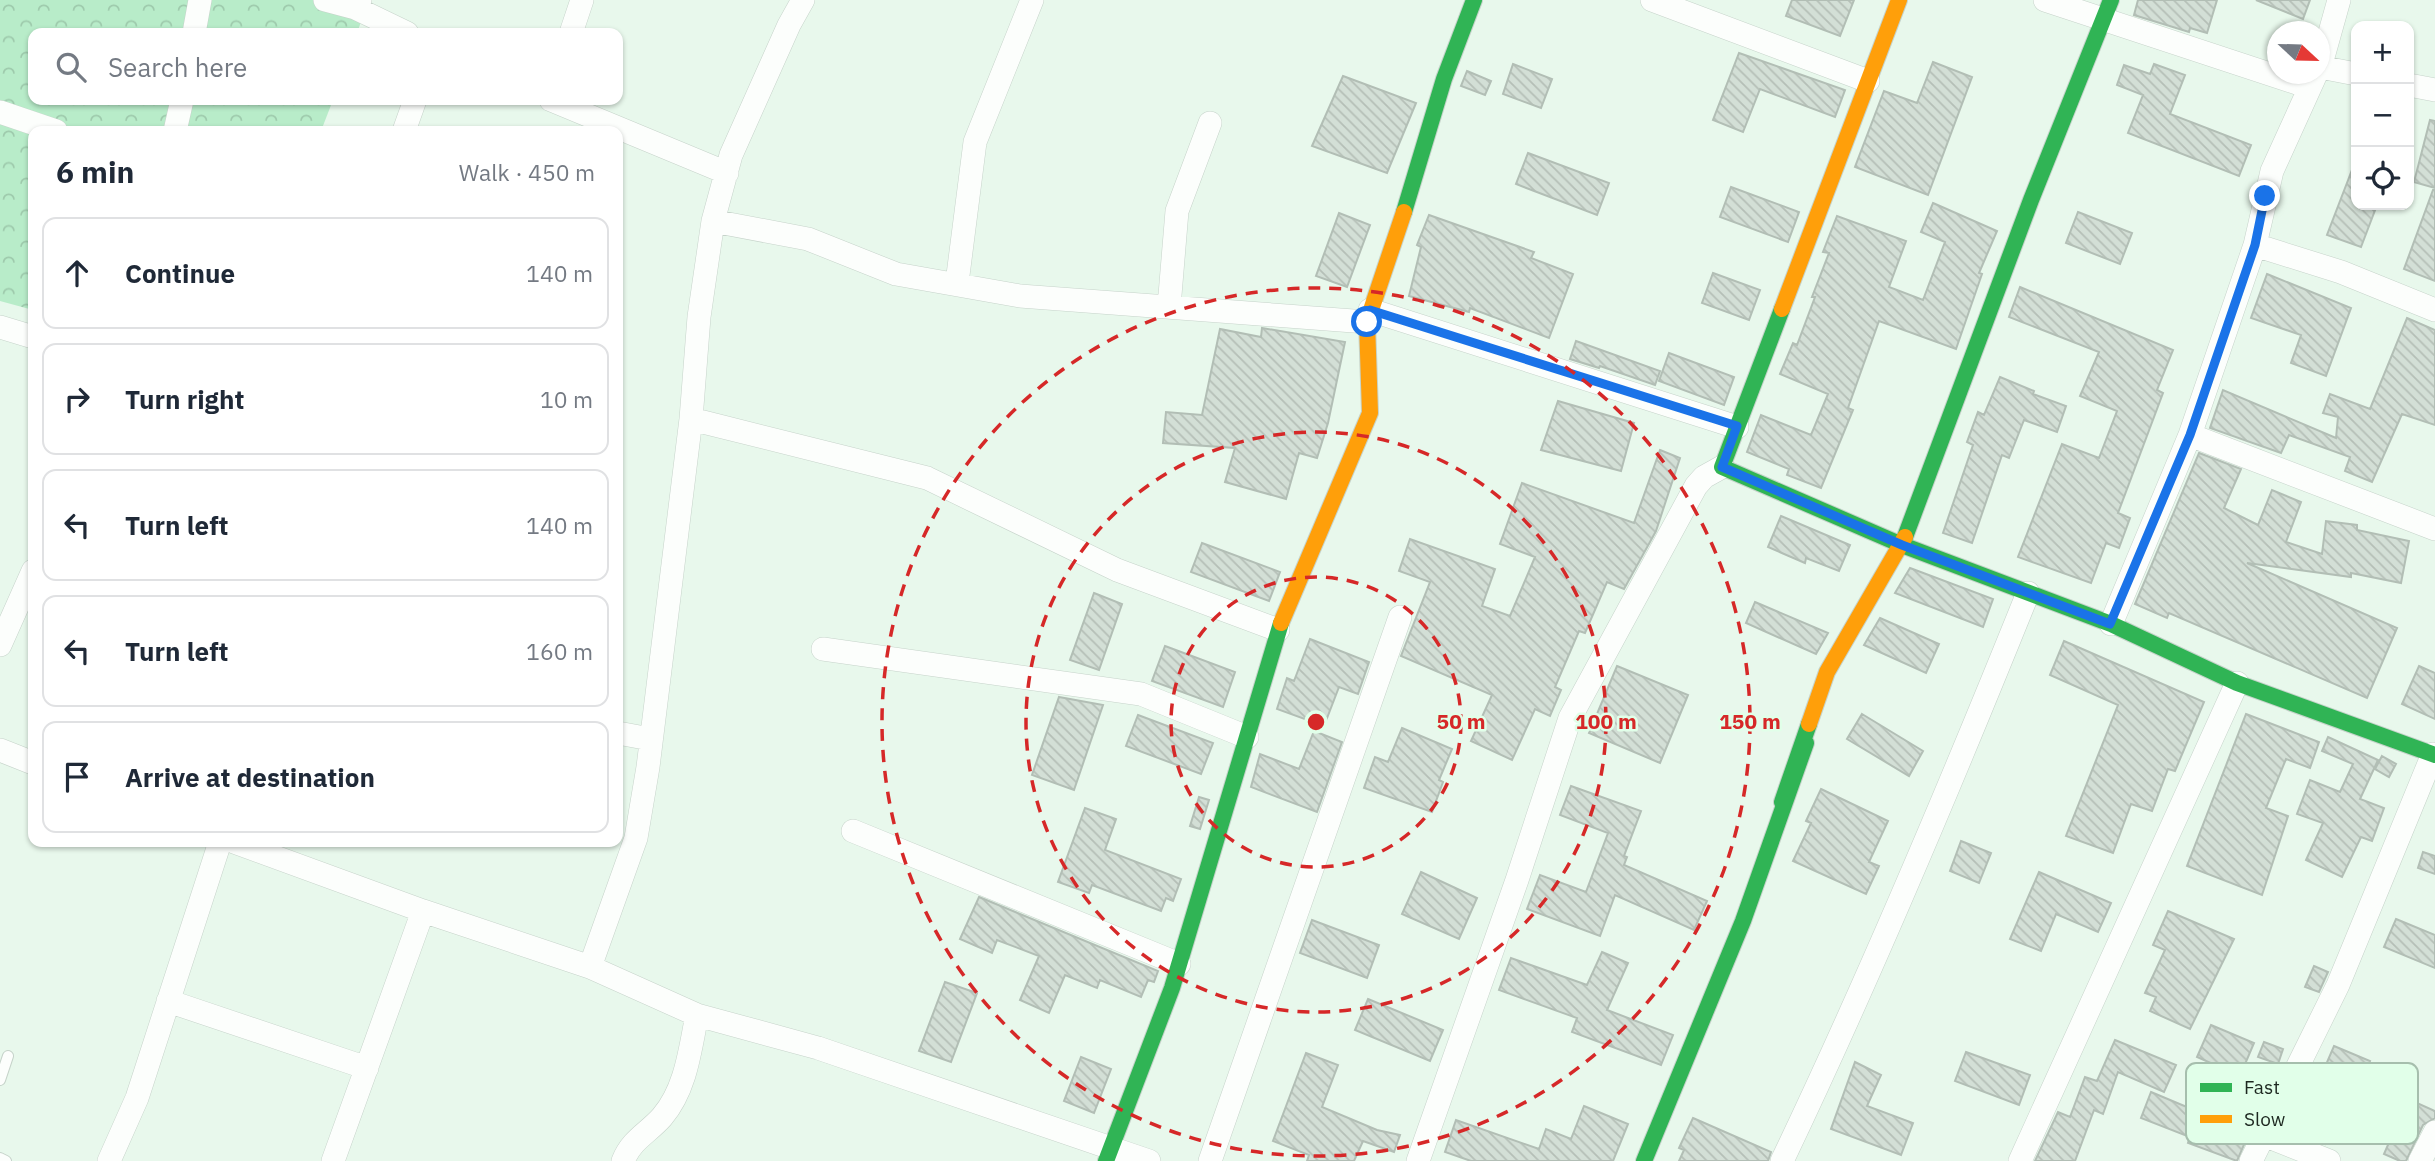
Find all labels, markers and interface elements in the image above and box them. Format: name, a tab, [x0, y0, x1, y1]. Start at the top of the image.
north arrow	[2267, 21, 2330, 84]
map controls	[2351, 21, 2414, 210]
button: +	[2351, 21, 2414, 84]
search box	[28, 28, 623, 105]
icon: search	[52, 48, 90, 86]
text: Search here	[108, 50, 247, 84]
button: −	[2351, 84, 2414, 147]
button: locate	[2351, 147, 2414, 210]
text: 6 min	[56, 152, 134, 191]
text: Walk · 450 m	[459, 157, 595, 187]
route end	[2249, 180, 2280, 211]
icon: ahead	[58, 254, 96, 292]
text: Continue	[125, 256, 235, 290]
text: 140 m	[526, 258, 593, 288]
route start	[1351, 306, 1382, 337]
icon: right	[58, 380, 96, 418]
text: Turn right	[125, 382, 244, 416]
text: 10 m	[540, 384, 593, 414]
icon: left	[58, 506, 96, 544]
text: Turn left	[125, 508, 228, 542]
text: 140 m	[526, 510, 593, 540]
icon: left	[58, 632, 96, 670]
text: Turn left	[125, 634, 228, 668]
text: 160 m	[526, 636, 593, 666]
text: 50 m	[1437, 707, 1485, 735]
text: 100 m	[1575, 707, 1637, 735]
text: 150 m	[1719, 707, 1781, 735]
centre of rings	[1304, 710, 1328, 734]
icon: arrive	[58, 758, 96, 796]
text: Arrive at destination	[125, 760, 375, 794]
legend	[2186, 1063, 2418, 1144]
text: Fast	[2244, 1075, 2280, 1099]
text: Slow	[2244, 1107, 2285, 1131]

